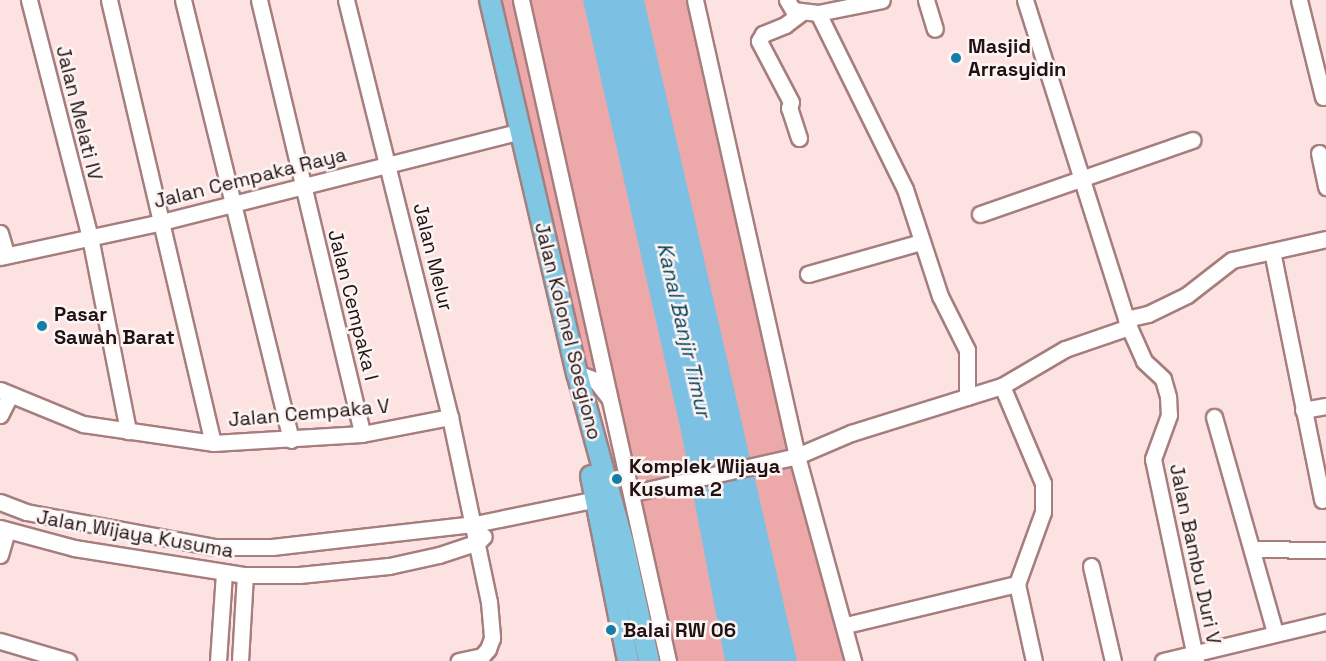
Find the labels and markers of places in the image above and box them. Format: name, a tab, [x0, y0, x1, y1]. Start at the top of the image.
place label: Masjid Arrasyidin	[968, 34, 1066, 81]
marker: Masjid Arrasyidin	[949, 51, 963, 65]
place label: Pasar Sawah Barat	[54, 302, 175, 349]
marker: Pasar Sawah Barat	[35, 319, 49, 333]
place label: Komplek Wijaya Kusuma 2	[629, 455, 780, 502]
marker: Komplek Wijaya Kusuma 2	[610, 472, 624, 486]
place label: Balai RW 06	[623, 618, 736, 642]
marker: Balai RW 06	[604, 623, 618, 637]

